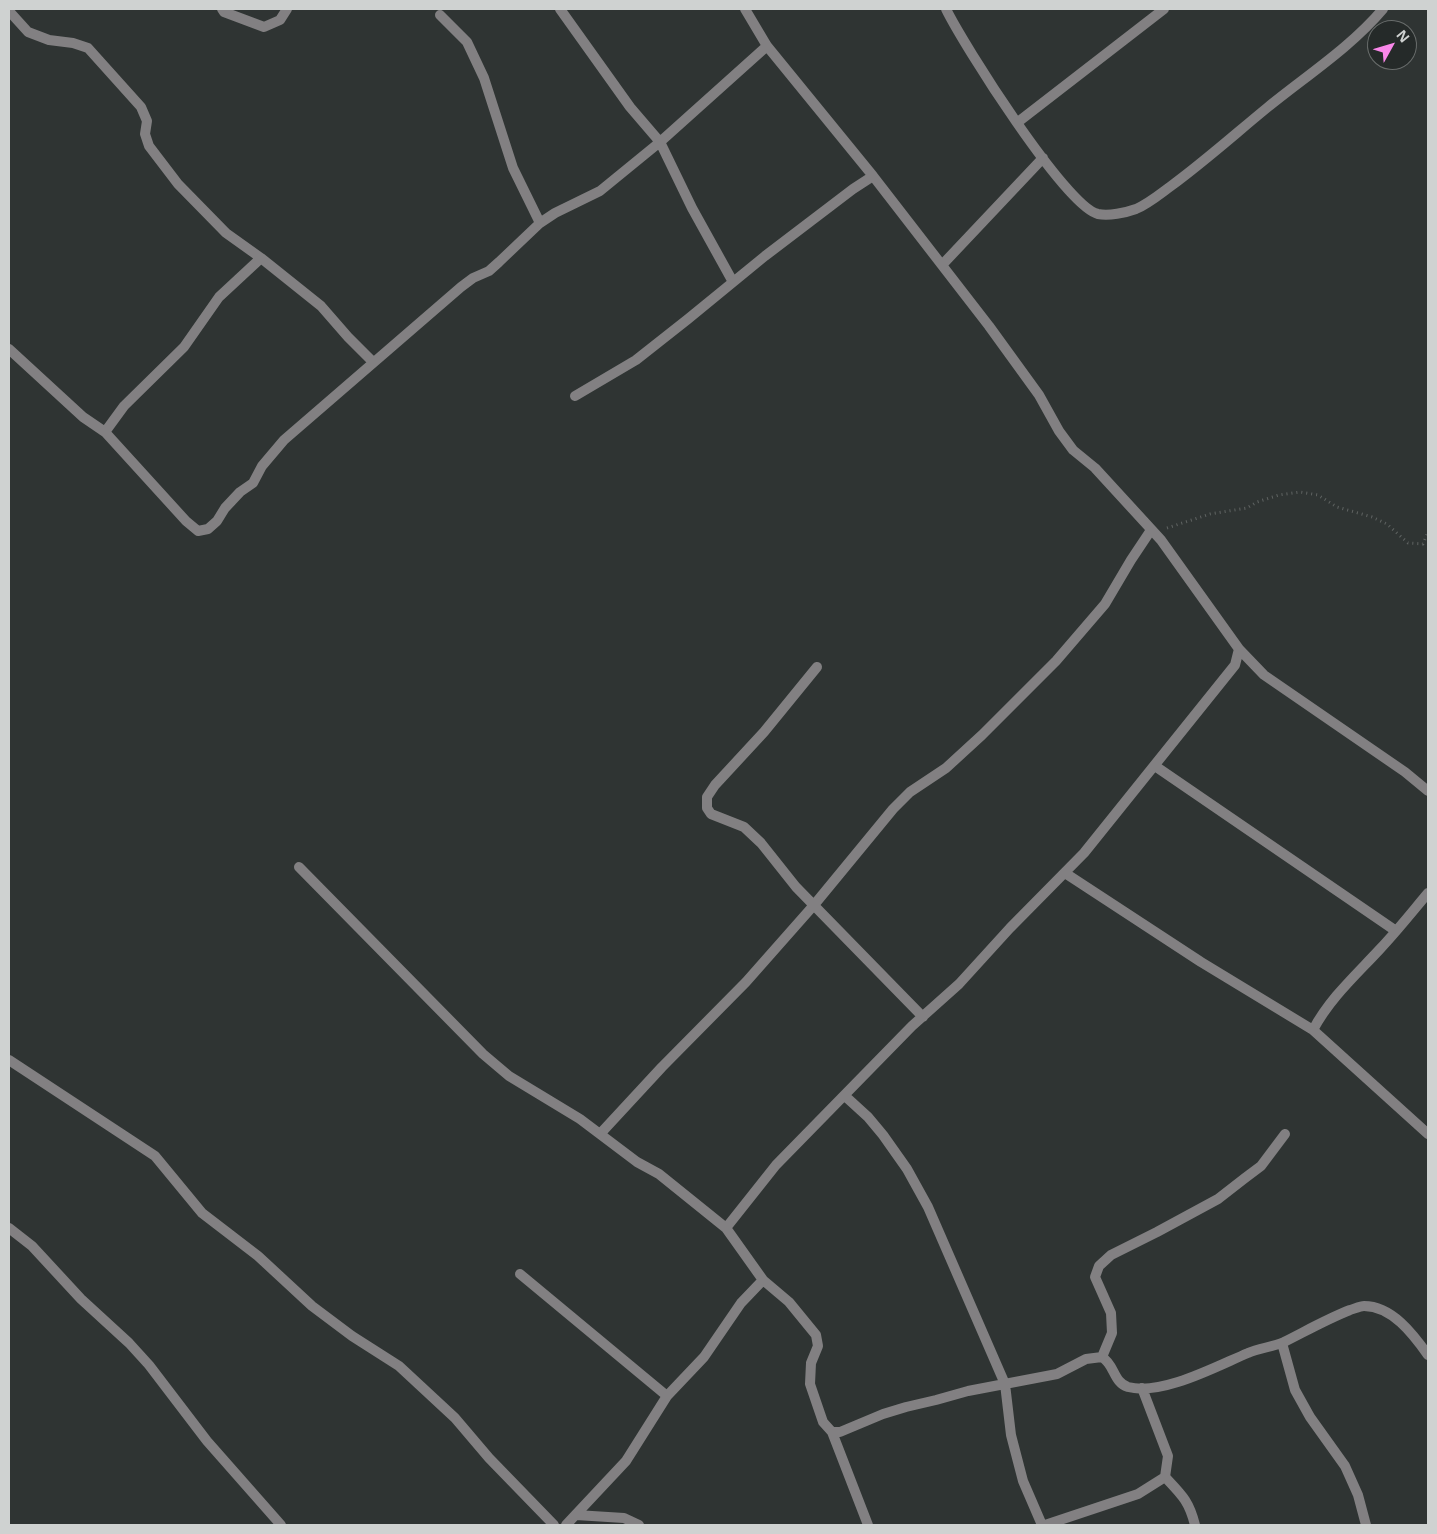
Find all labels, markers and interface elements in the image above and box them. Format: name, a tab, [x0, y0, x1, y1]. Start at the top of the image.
north arrow	[1367, 20, 1417, 70]
text: N	[1392, 25, 1414, 46]

